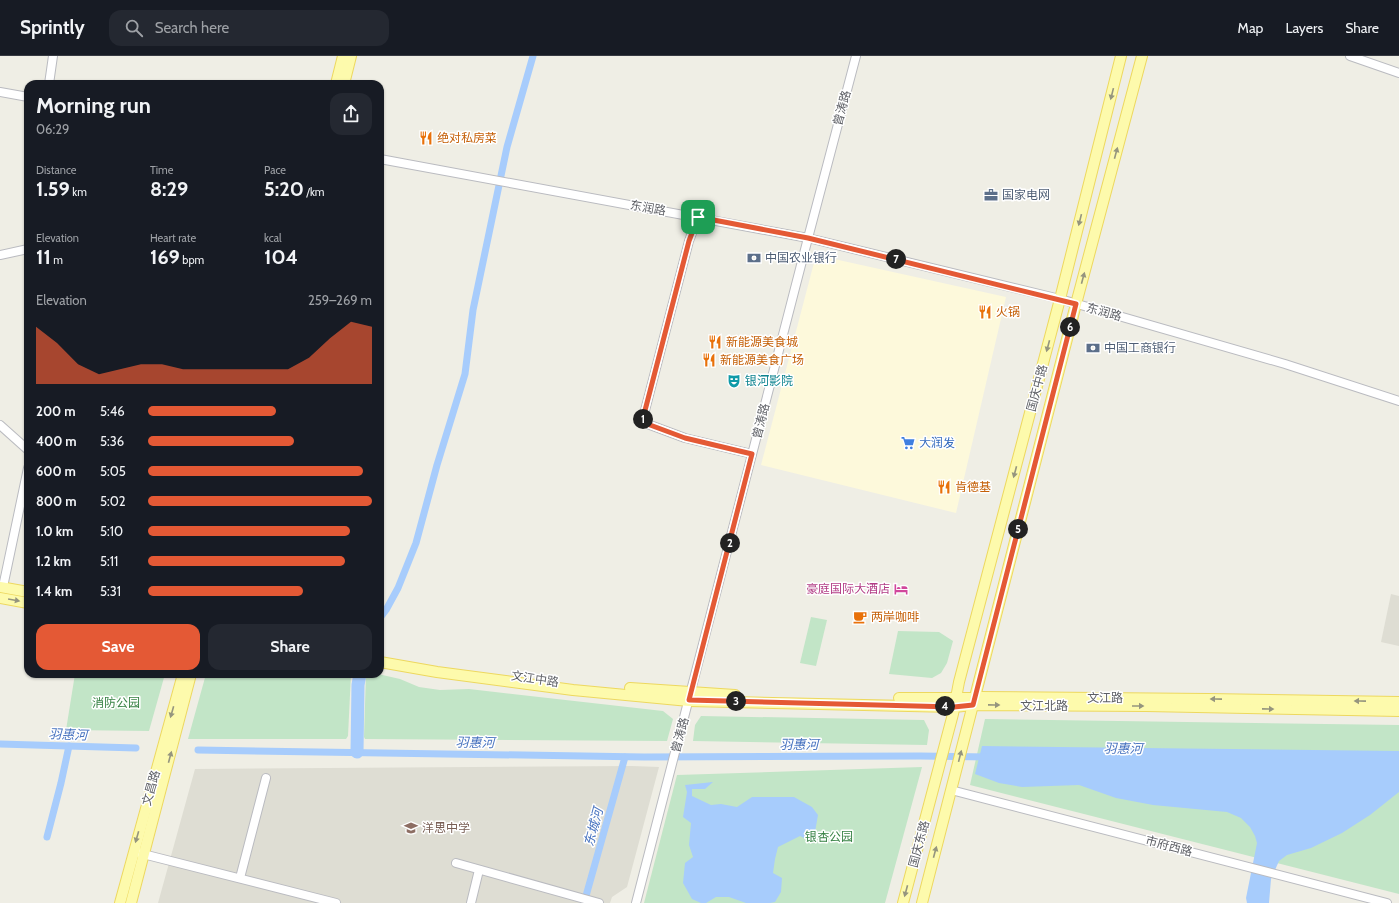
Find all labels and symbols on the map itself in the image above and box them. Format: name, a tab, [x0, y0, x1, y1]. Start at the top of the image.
one-way arrow	[1108, 88, 1114, 100]
street label: 曾涛路	[830, 89, 853, 127]
restaurant icon: 绝对私房菜	[418, 130, 434, 146]
place label: 绝对私房菜	[437, 130, 497, 145]
one-way arrow	[1114, 146, 1120, 159]
office icon: 国家电网	[983, 187, 999, 203]
place label: 国家电网	[1002, 187, 1050, 202]
street label: 东润路	[629, 197, 667, 218]
pin	[681, 200, 715, 234]
one-way arrow	[1077, 214, 1083, 226]
pin: 7	[886, 249, 906, 269]
bank icon: 中国农业银行	[746, 250, 762, 266]
place label: 中国农业银行	[765, 250, 837, 265]
one-way arrow	[1080, 272, 1086, 284]
street label: 东润路	[1085, 299, 1124, 324]
restaurant icon: 火锅	[977, 304, 993, 320]
place label: 火锅	[996, 304, 1020, 319]
pin: 6	[1060, 317, 1080, 337]
restaurant icon: 新能源美食城	[707, 334, 723, 350]
place label: 新能源美食城	[726, 334, 798, 349]
one-way arrow	[1045, 340, 1051, 352]
bank icon: 中国工商银行	[1085, 340, 1101, 356]
place label: 中国工商银行	[1104, 340, 1176, 355]
restaurant icon: 新能源美食广场	[701, 352, 717, 368]
place label: 新能源美食广场	[720, 352, 804, 367]
street label: 国庆中路	[1023, 363, 1050, 413]
theatre icon: 银河影院	[726, 373, 742, 389]
place label: 银河影院	[745, 373, 793, 388]
street label: 曾涛路	[749, 402, 772, 440]
pin: 1	[633, 409, 653, 429]
supermarket icon: 大润发	[900, 435, 916, 451]
place label: 大润发	[919, 435, 955, 450]
one-way arrow	[1012, 466, 1018, 478]
restaurant icon: 肯德基	[936, 479, 952, 495]
place label: 肯德基	[955, 479, 991, 494]
pin: 5	[1008, 519, 1028, 539]
pin: 2	[720, 533, 740, 553]
place label: 豪庭国际大酒店	[806, 581, 890, 596]
hotel icon: 豪庭国际大酒店	[893, 581, 909, 597]
one-way arrow	[8, 598, 20, 604]
cafe icon: 两岸咖啡	[852, 609, 868, 625]
place label: 两岸咖啡	[871, 609, 919, 624]
street label: 文江中路	[510, 668, 560, 689]
street label: 文江路	[1087, 690, 1123, 705]
pin: 3	[726, 691, 746, 711]
park label: 消防公园	[92, 695, 140, 710]
pin: 4	[935, 696, 955, 716]
one-way arrow	[1209, 696, 1222, 702]
street label: 文江北路	[1020, 698, 1068, 713]
one-way arrow	[1353, 698, 1366, 704]
one-way arrow	[988, 702, 1001, 708]
one-way arrow	[1132, 703, 1145, 709]
one-way arrow	[1262, 705, 1274, 712]
one-way arrow	[169, 706, 175, 718]
street label: 曾涛路	[668, 716, 691, 754]
water label: 羽惠河	[48, 725, 91, 743]
water label: 羽惠河	[455, 734, 498, 750]
water label: 羽惠河	[779, 736, 821, 752]
water label: 羽惠河	[1103, 740, 1146, 756]
one-way arrow	[957, 750, 963, 762]
one-way arrow	[167, 751, 173, 763]
street label: 文昌路	[138, 768, 163, 807]
water label: 东城河	[580, 803, 607, 848]
street label: 国庆东路	[905, 819, 932, 869]
school or university icon: 洋思中学	[403, 820, 419, 836]
place label: 洋思中学	[422, 820, 470, 835]
park label: 银杏公园	[805, 829, 853, 844]
one-way arrow	[134, 831, 140, 843]
street label: 市府西路	[1144, 832, 1194, 859]
one-way arrow	[932, 845, 938, 857]
one-way arrow	[903, 885, 909, 897]

